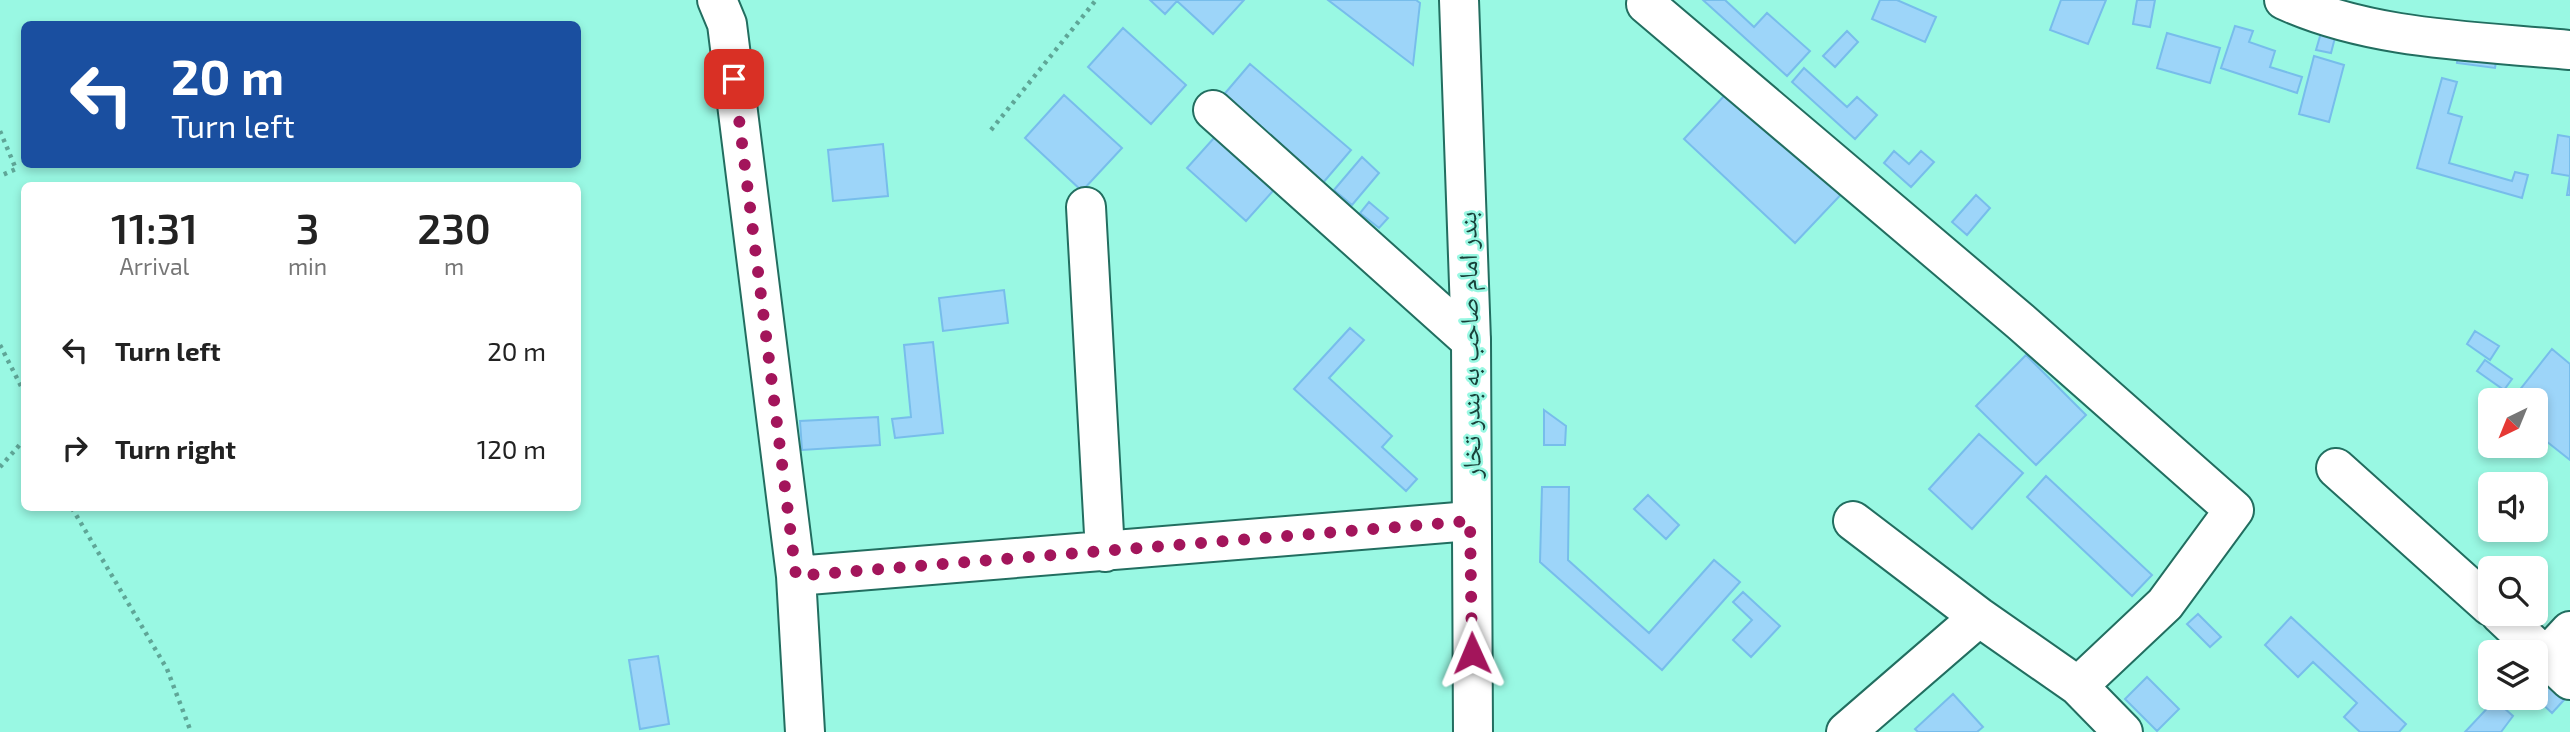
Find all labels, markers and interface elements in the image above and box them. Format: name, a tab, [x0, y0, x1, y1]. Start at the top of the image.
text: 20 m	[171, 46, 284, 105]
icon: left	[56, 49, 147, 140]
pin	[704, 49, 764, 109]
icon: arrive	[715, 60, 753, 98]
text: Turn left	[171, 106, 295, 144]
text: 11:31	[111, 202, 198, 252]
text: 3	[296, 202, 319, 252]
text: 230	[417, 202, 491, 252]
street label: بندر امام صاحب به بندر تخار	[1450, 211, 1490, 480]
text: Arrival	[119, 252, 189, 280]
text: min	[288, 252, 327, 280]
text: m	[444, 252, 464, 280]
icon: left	[56, 331, 94, 369]
text: Turn left	[115, 335, 221, 366]
text: 20 m	[487, 335, 546, 366]
north arrow	[2478, 388, 2548, 458]
map controls	[2478, 388, 2548, 710]
icon: right	[56, 429, 94, 467]
text: Turn right	[115, 433, 236, 464]
text: 120 m	[477, 433, 546, 464]
button: sound	[2478, 472, 2548, 542]
button: search	[2478, 556, 2548, 626]
position arrow	[1435, 616, 1509, 690]
button: layers	[2478, 640, 2548, 710]

